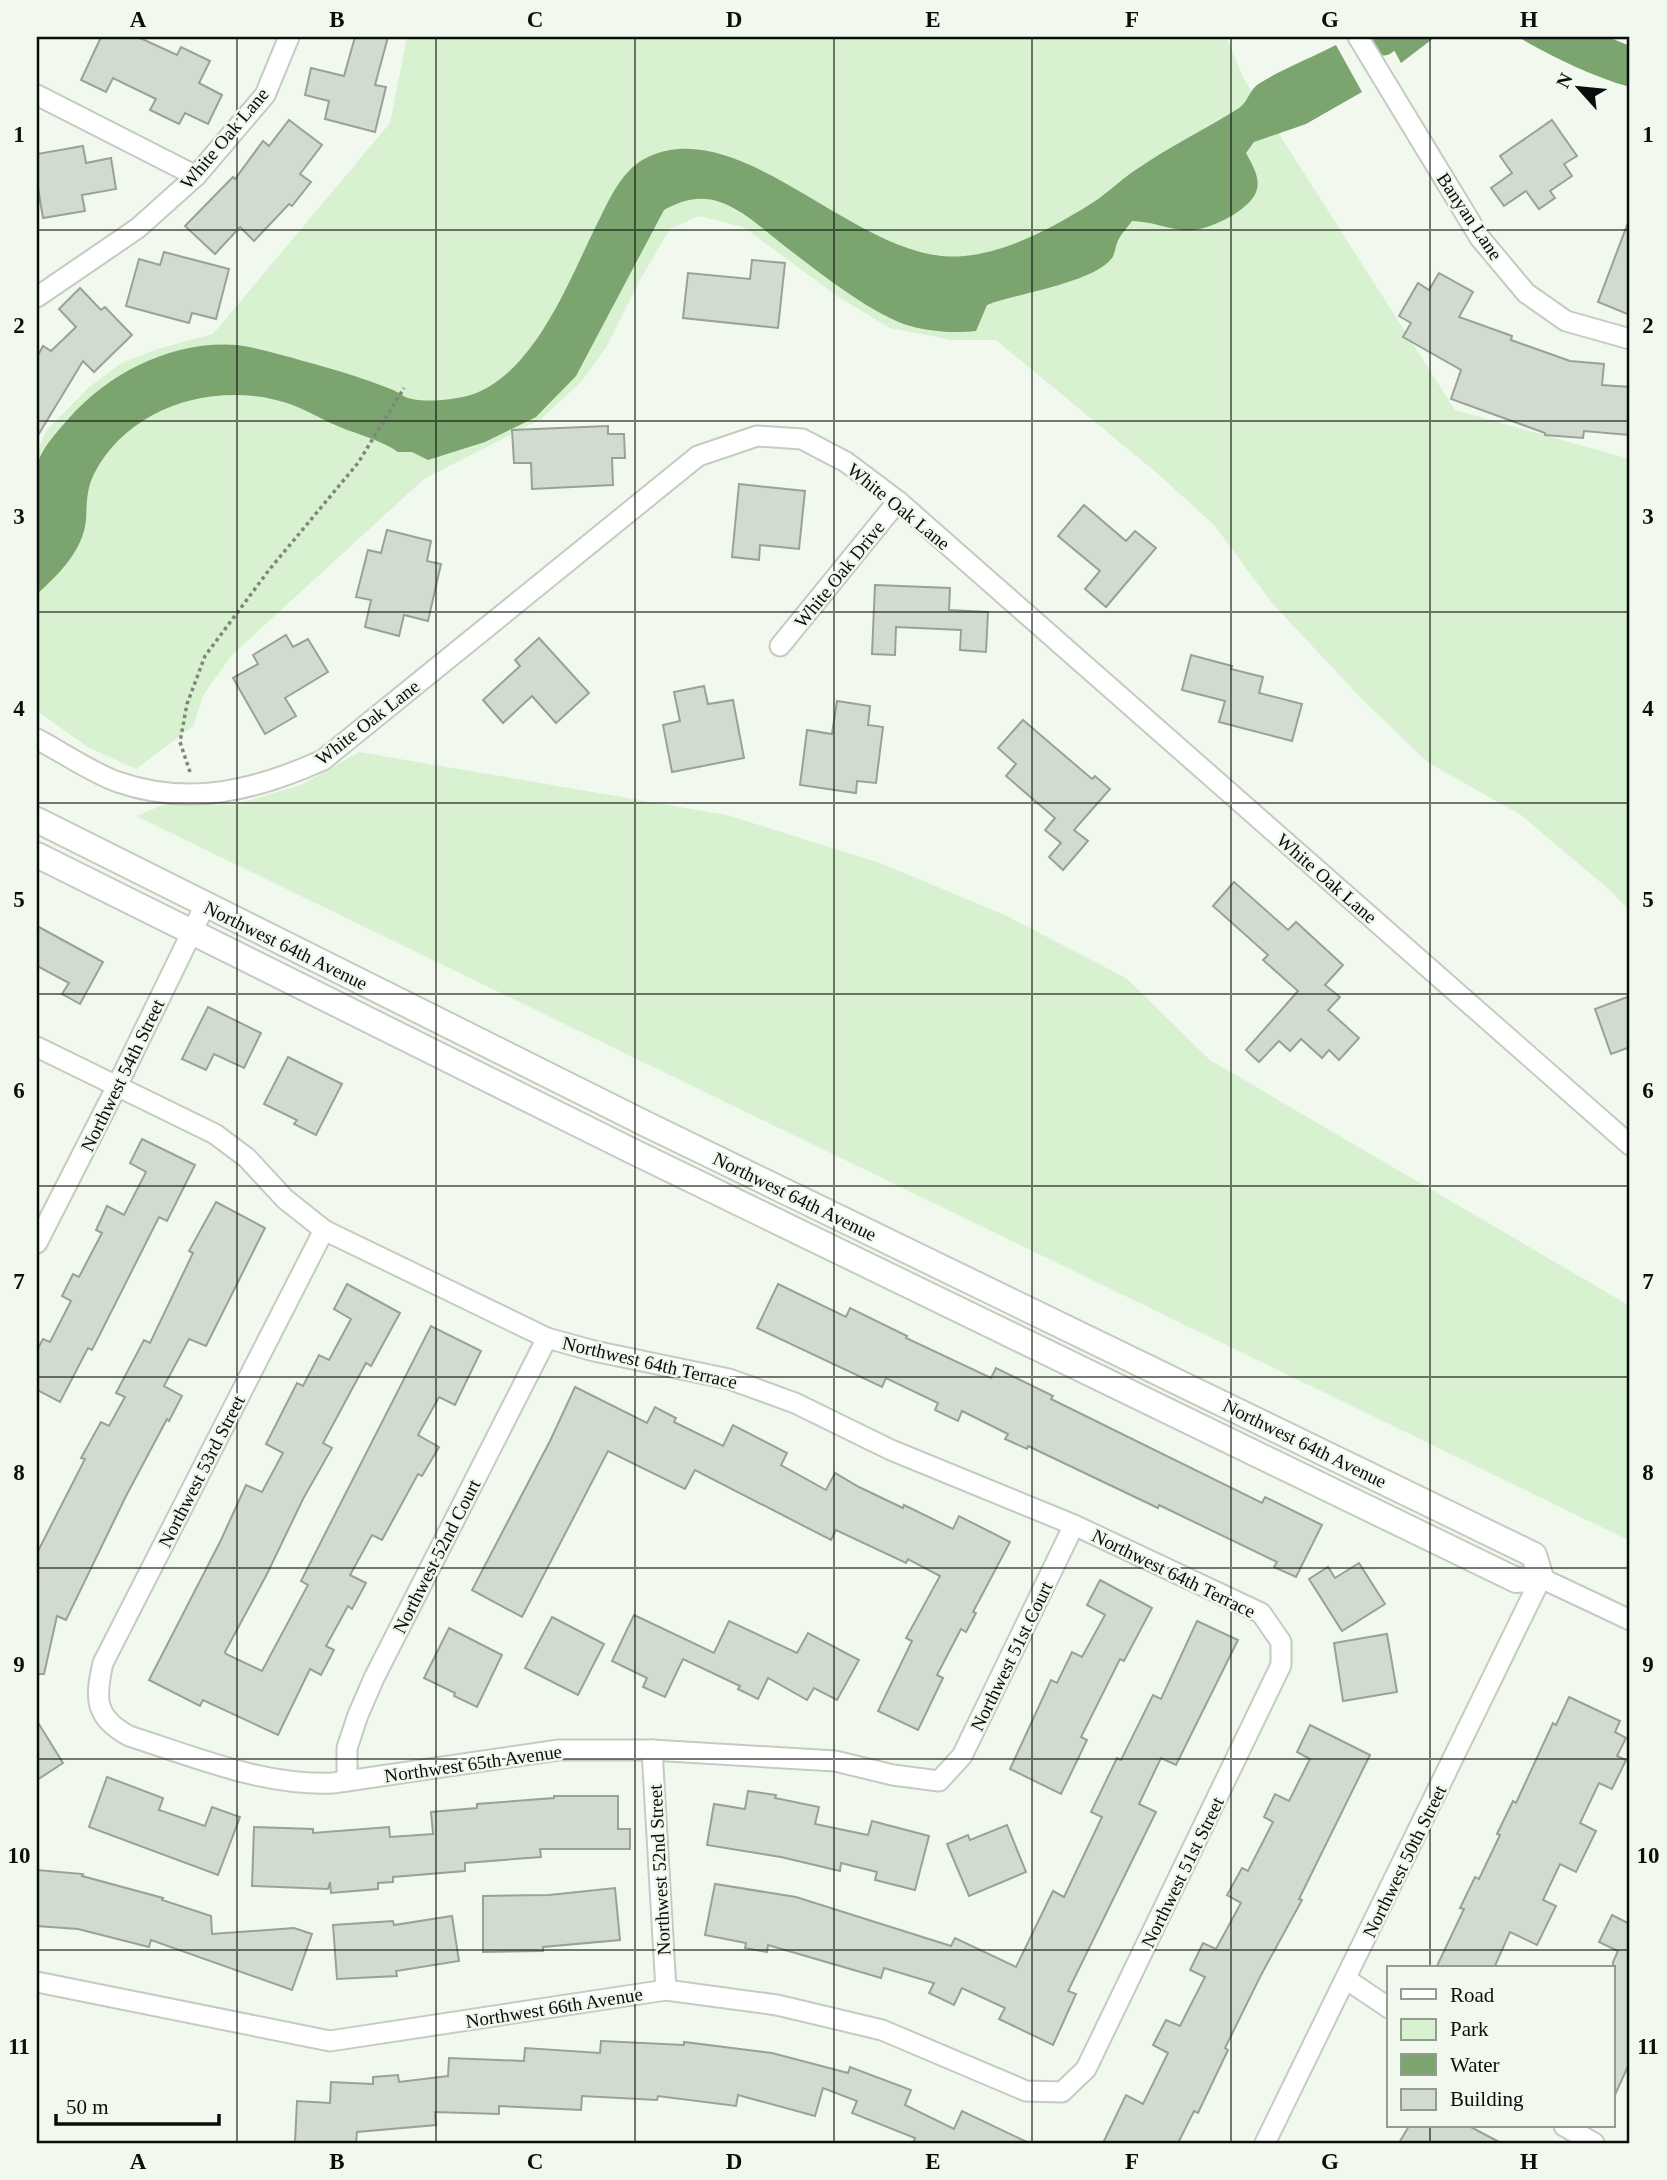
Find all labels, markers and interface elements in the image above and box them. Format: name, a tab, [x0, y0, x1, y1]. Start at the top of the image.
text: A	[130, 7, 147, 32]
text: B	[329, 7, 345, 32]
text: C	[527, 7, 543, 32]
text: D	[726, 7, 742, 32]
text: E	[925, 7, 941, 32]
text: F	[1125, 7, 1139, 32]
text: G	[1321, 7, 1339, 32]
text: H	[1520, 7, 1538, 32]
north arrow	[1544, 52, 1614, 122]
text: N	[1552, 69, 1577, 91]
street label: White Oak Lane	[176, 83, 273, 193]
text: 1	[13, 122, 25, 147]
text: 1	[1642, 122, 1654, 147]
street label: Banyan Lane	[1433, 169, 1506, 264]
text: 2	[13, 313, 25, 338]
text: 2	[1642, 313, 1654, 338]
street label: White Oak Lane	[843, 459, 954, 554]
text: 3	[13, 504, 25, 529]
text: 3	[1642, 504, 1654, 529]
street label: White Oak Drive	[790, 517, 889, 632]
street label: White Oak Lane	[311, 675, 423, 769]
text: 4	[13, 696, 25, 721]
text: 4	[1642, 696, 1654, 721]
street label: White Oak Lane	[1272, 829, 1381, 927]
text: 5	[13, 887, 25, 912]
text: 5	[1642, 887, 1654, 912]
street label: Northwest 64th Avenue	[201, 897, 371, 994]
street label: Northwest 54th Street	[76, 995, 169, 1155]
text: 6	[13, 1078, 25, 1103]
text: 6	[1642, 1078, 1654, 1103]
street label: Northwest 64th Avenue	[710, 1148, 880, 1245]
text: 7	[13, 1269, 25, 1294]
text: 7	[1642, 1269, 1654, 1294]
street label: Northwest 64th Terrace	[560, 1332, 739, 1393]
street label: Northwest 53rd Street	[154, 1391, 249, 1551]
street label: Northwest 64th Avenue	[1220, 1395, 1390, 1492]
text: 8	[13, 1460, 25, 1485]
text: 8	[1642, 1460, 1654, 1485]
street label: Northwest 52nd Court	[389, 1475, 485, 1637]
street label: Northwest 64th Terrace	[1089, 1525, 1259, 1622]
street label: Northwest 51st Court	[966, 1577, 1057, 1734]
text: 9	[13, 1652, 25, 1677]
text: 9	[1642, 1652, 1654, 1677]
street label: Northwest 65th Avenue	[383, 1741, 563, 1786]
street label: Northwest 50th Street	[1358, 1781, 1451, 1941]
street label: Northwest 52nd Street	[645, 1783, 674, 1956]
street label: Northwest 51st Street	[1137, 1793, 1228, 1951]
text: 10	[8, 1843, 31, 1868]
text: 10	[1637, 1843, 1660, 1868]
legend	[1387, 1966, 1614, 2128]
street label: Northwest 66th Avenue	[464, 1983, 644, 2032]
text: Road	[1450, 1983, 1495, 2007]
text: Park	[1450, 2017, 1489, 2041]
text: 11	[8, 2034, 30, 2059]
text: 11	[1637, 2034, 1659, 2059]
text: Water	[1450, 2053, 1500, 2077]
scale bar	[56, 2082, 219, 2126]
text: Building	[1450, 2087, 1524, 2111]
text: 50 m	[66, 2095, 109, 2119]
text: A	[130, 2149, 147, 2174]
text: B	[329, 2149, 345, 2174]
text: C	[527, 2149, 543, 2174]
text: D	[726, 2149, 742, 2174]
text: E	[925, 2149, 941, 2174]
text: F	[1125, 2149, 1139, 2174]
text: G	[1321, 2149, 1339, 2174]
text: H	[1520, 2149, 1538, 2174]

